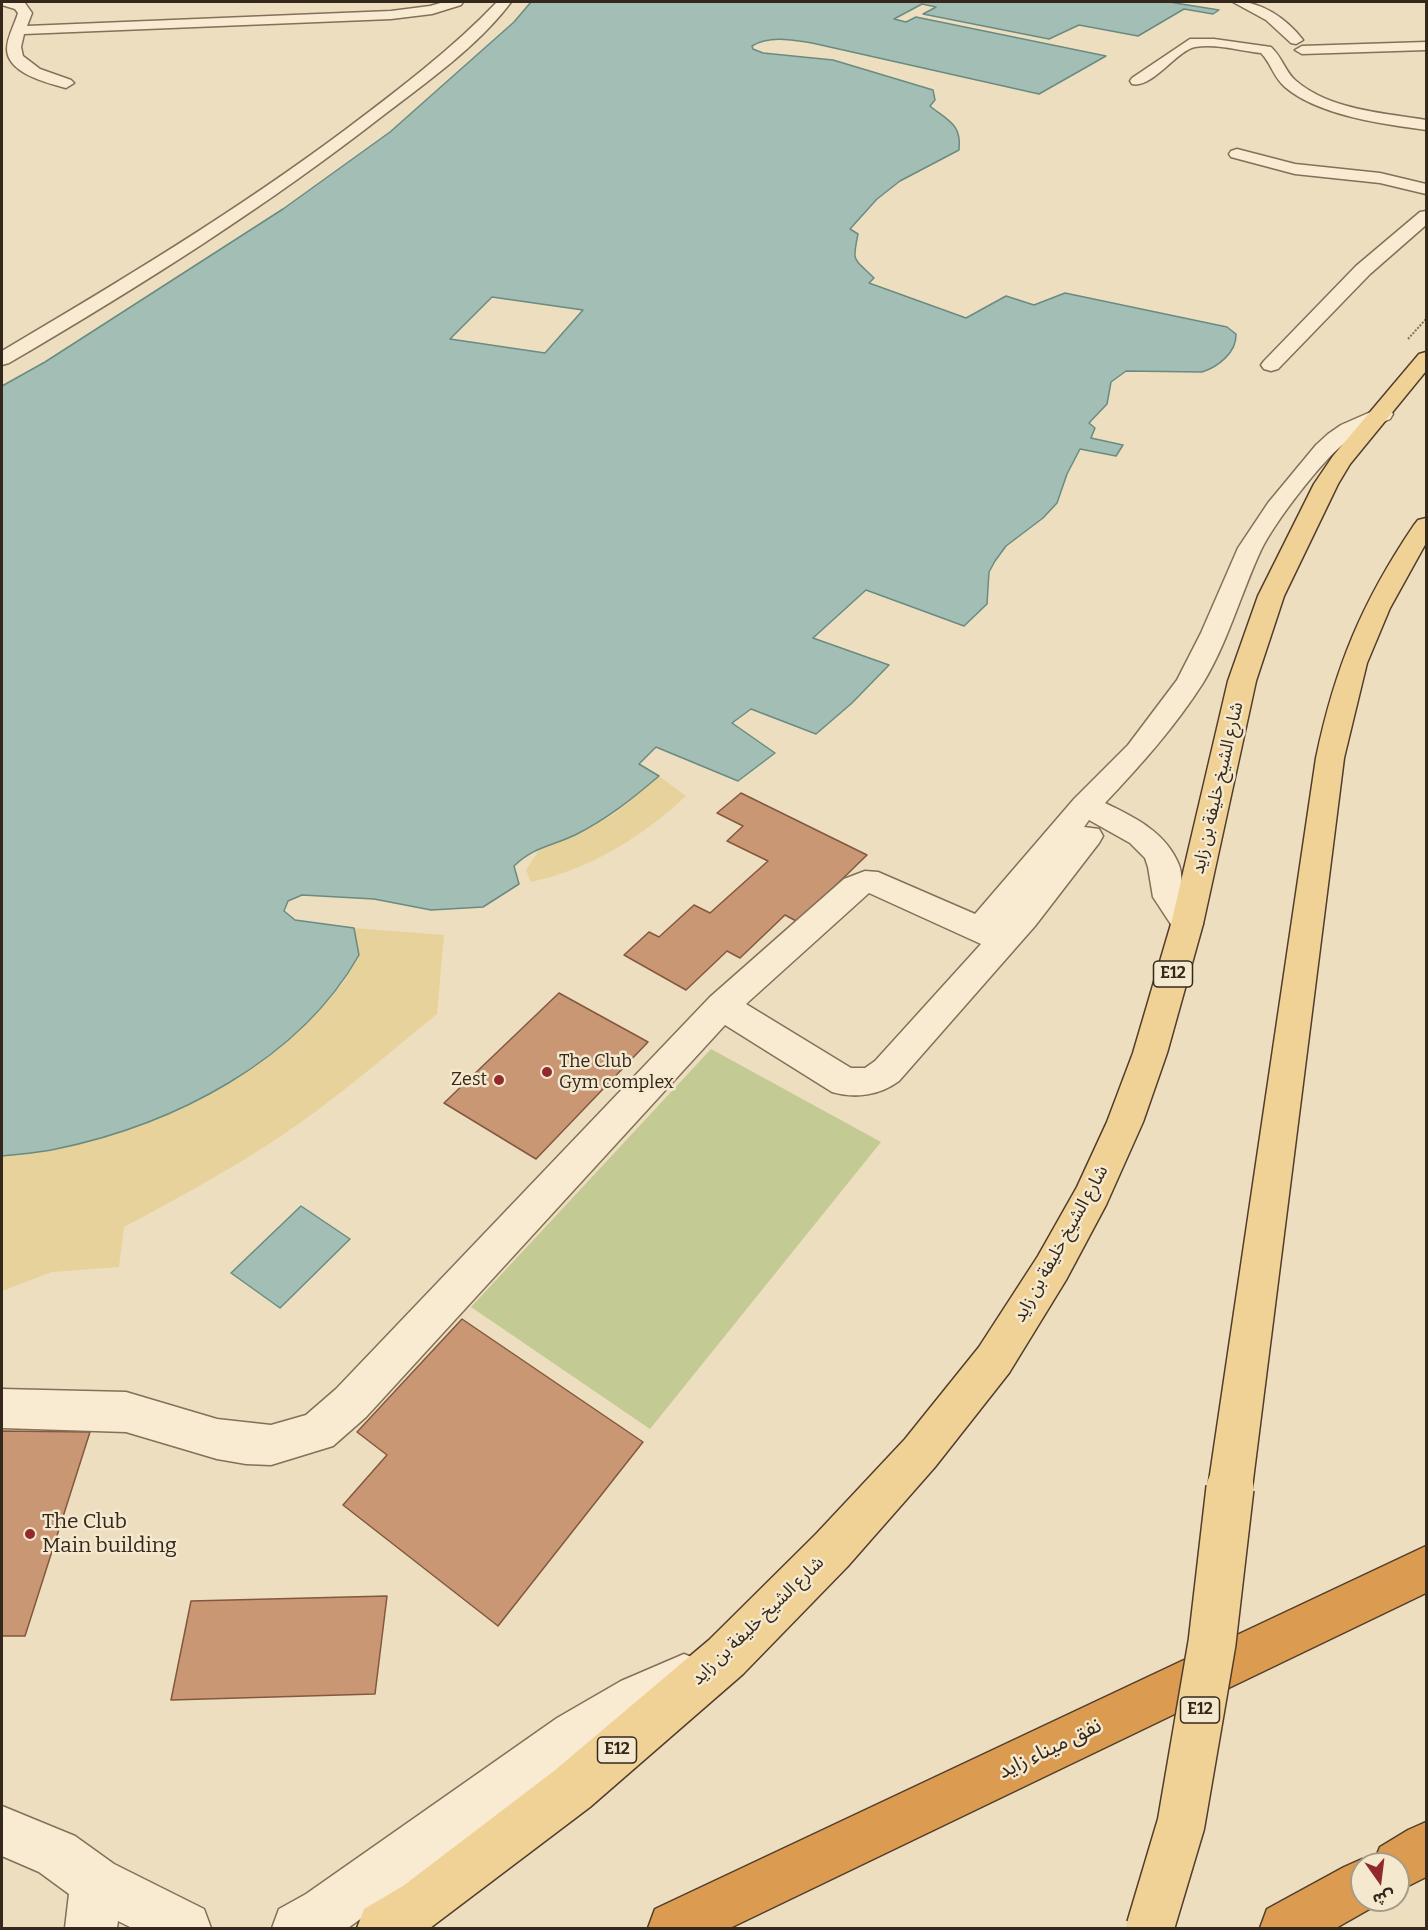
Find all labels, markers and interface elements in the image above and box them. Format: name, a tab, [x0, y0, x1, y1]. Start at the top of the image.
street label: شارع الشيخ خليفة بن زايد	[1188, 700, 1248, 876]
road number: E12	[1154, 961, 1192, 987]
place label: The Club Gym complex	[559, 1051, 674, 1094]
marker: The Club Gym complex	[540, 1065, 554, 1079]
place label: Zest	[451, 1069, 487, 1091]
marker: Zest	[492, 1073, 506, 1087]
street label: شارع الشيخ خليفة بن زايد	[1009, 1162, 1113, 1326]
place label: The Club Main building	[42, 1509, 177, 1559]
marker: The Club Main building	[23, 1527, 37, 1541]
street label: شارع الشيخ خليفة بن زايد	[687, 1552, 829, 1690]
road number: E12	[1180, 1697, 1220, 1723]
street label: نفق ميناء زايد	[994, 1713, 1106, 1785]
road number: E12	[598, 1737, 636, 1763]
north arrow	[1350, 1852, 1410, 1912]
text: ش	[1371, 1886, 1397, 1910]

